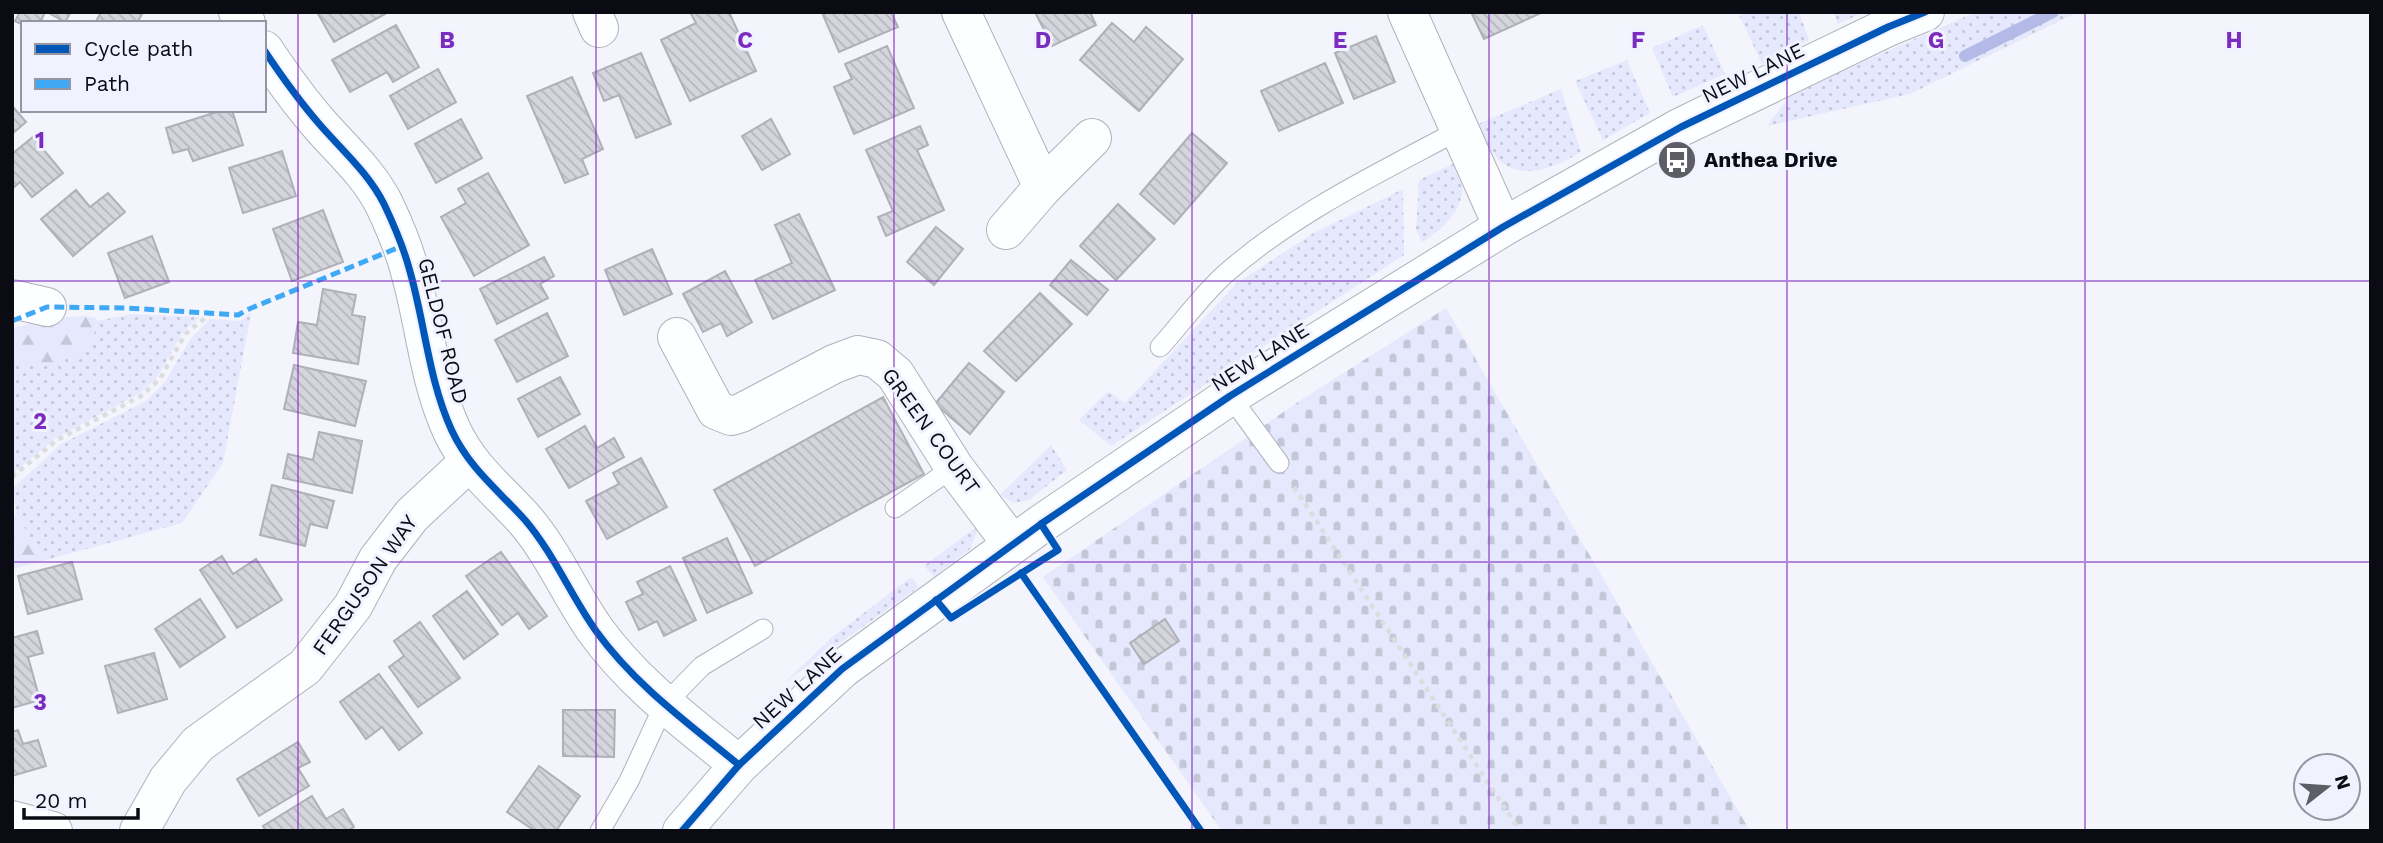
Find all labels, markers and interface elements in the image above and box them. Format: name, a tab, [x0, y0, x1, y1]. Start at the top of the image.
legend	[21, 21, 266, 112]
text: B	[439, 27, 455, 54]
text: C	[737, 27, 753, 54]
text: D	[1035, 27, 1051, 54]
text: E	[1333, 27, 1347, 54]
text: F	[1631, 27, 1645, 54]
text: G	[1928, 27, 1944, 54]
text: H	[2225, 27, 2243, 54]
text: Cycle path	[84, 36, 193, 61]
street label: NEW LANE	[1697, 37, 1808, 108]
text: Path	[84, 71, 130, 96]
text: 1	[35, 127, 45, 154]
bus stop icon: Anthea Drive	[1656, 139, 1698, 181]
place label: Anthea Drive	[1704, 147, 1838, 172]
street label: GELDOF ROAD	[413, 255, 474, 406]
street label: NEW LANE	[1206, 317, 1313, 397]
street label: GREEN COURT	[877, 363, 986, 499]
text: 2	[33, 408, 47, 435]
street label: FERGUSON WAY	[307, 510, 422, 660]
street label: NEW LANE	[747, 641, 846, 734]
text: 3	[33, 689, 47, 716]
north arrow	[2292, 752, 2362, 822]
text: N	[2330, 772, 2356, 792]
scale bar	[24, 776, 138, 820]
text: 20 m	[35, 788, 87, 813]

